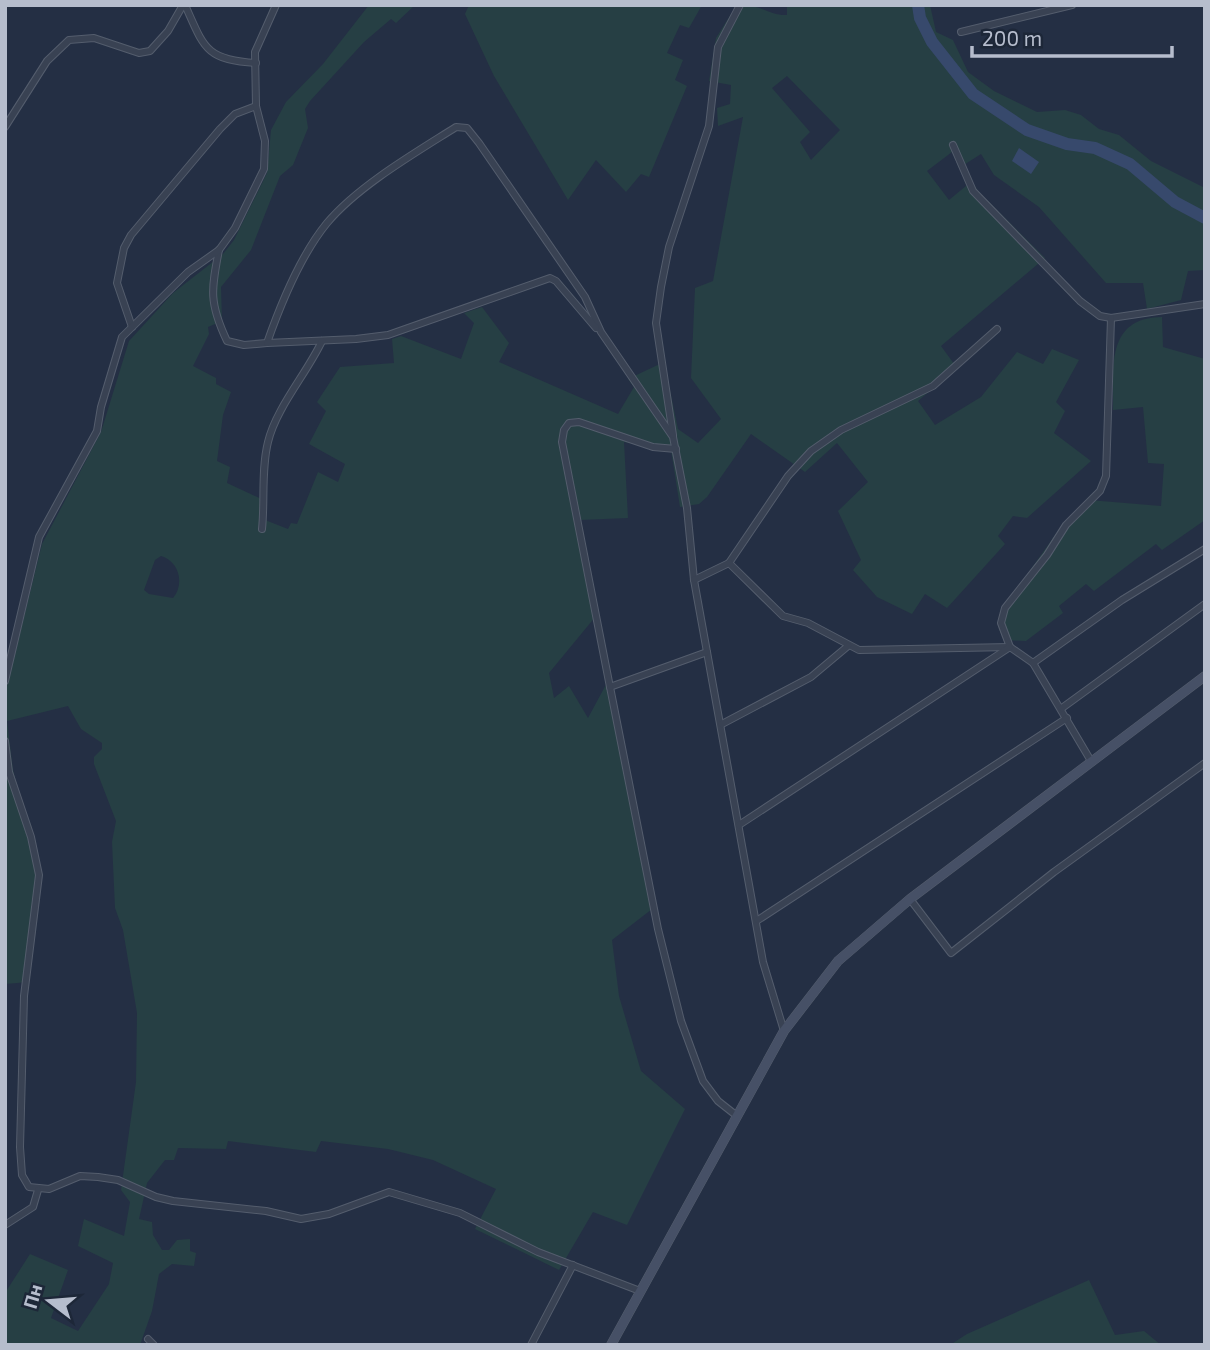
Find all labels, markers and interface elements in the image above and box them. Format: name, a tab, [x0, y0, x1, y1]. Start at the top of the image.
scale bar	[972, 14, 1172, 58]
text: 200 m	[982, 25, 1042, 50]
north arrow	[14, 1266, 84, 1336]
text: Пн	[18, 1281, 47, 1311]

